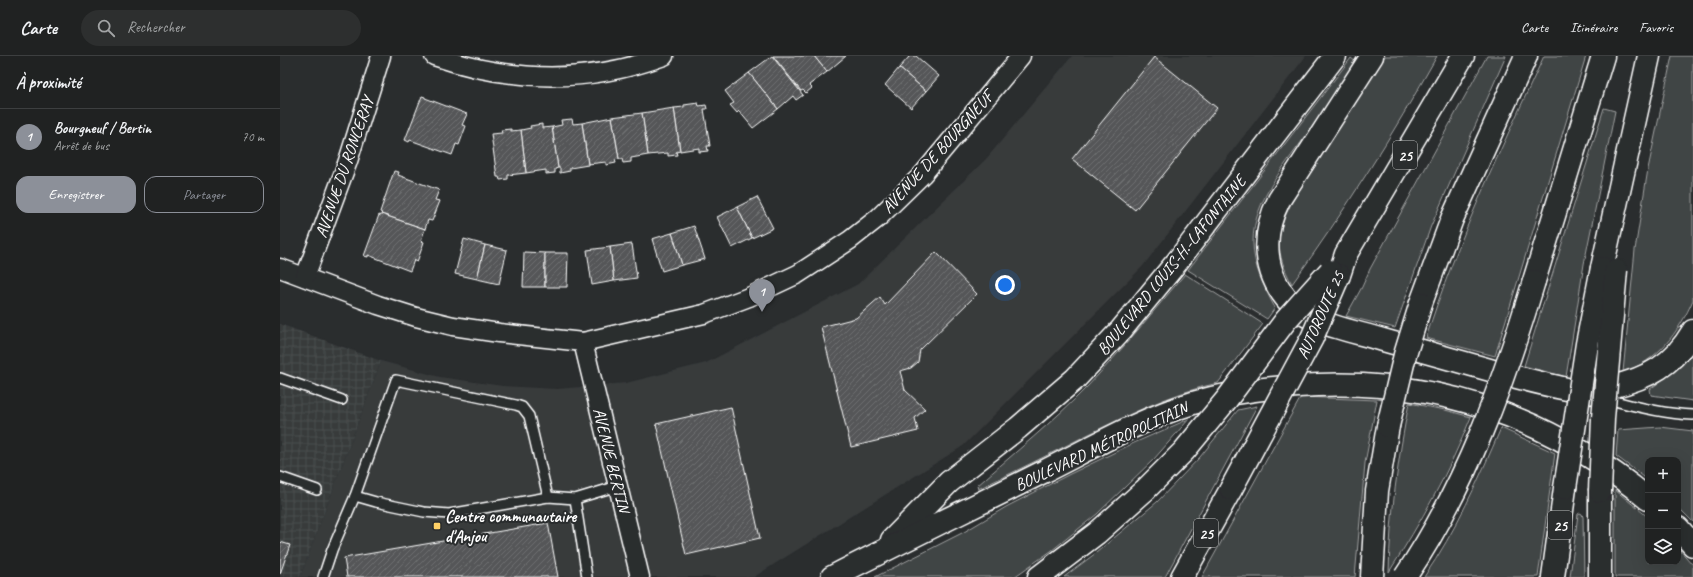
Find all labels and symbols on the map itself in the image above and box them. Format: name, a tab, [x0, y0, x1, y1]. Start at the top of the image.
street label: AVENUE DE BOURGNEUF	[877, 84, 1000, 218]
street label: AVENUE DU RONCERAY	[310, 92, 379, 240]
road number: 25	[1393, 141, 1417, 169]
street label: BOULEVARD LOUIS-H.-LAFONTAINE	[1092, 169, 1252, 359]
street label: AUTOROUTE 25	[1292, 267, 1350, 362]
your location	[995, 275, 1015, 295]
pin: 1	[749, 279, 775, 312]
street label: BOULEVARD MÉTROPOLITAIN	[1011, 395, 1193, 496]
street label: AVENUE BERTIN	[588, 406, 635, 517]
place label: Centre communautaire d'Anjou	[445, 506, 578, 547]
road number: 25	[1548, 511, 1572, 539]
road number: 25	[1194, 519, 1218, 547]
marker: Centre communautaire d'Anjou	[432, 521, 442, 531]

